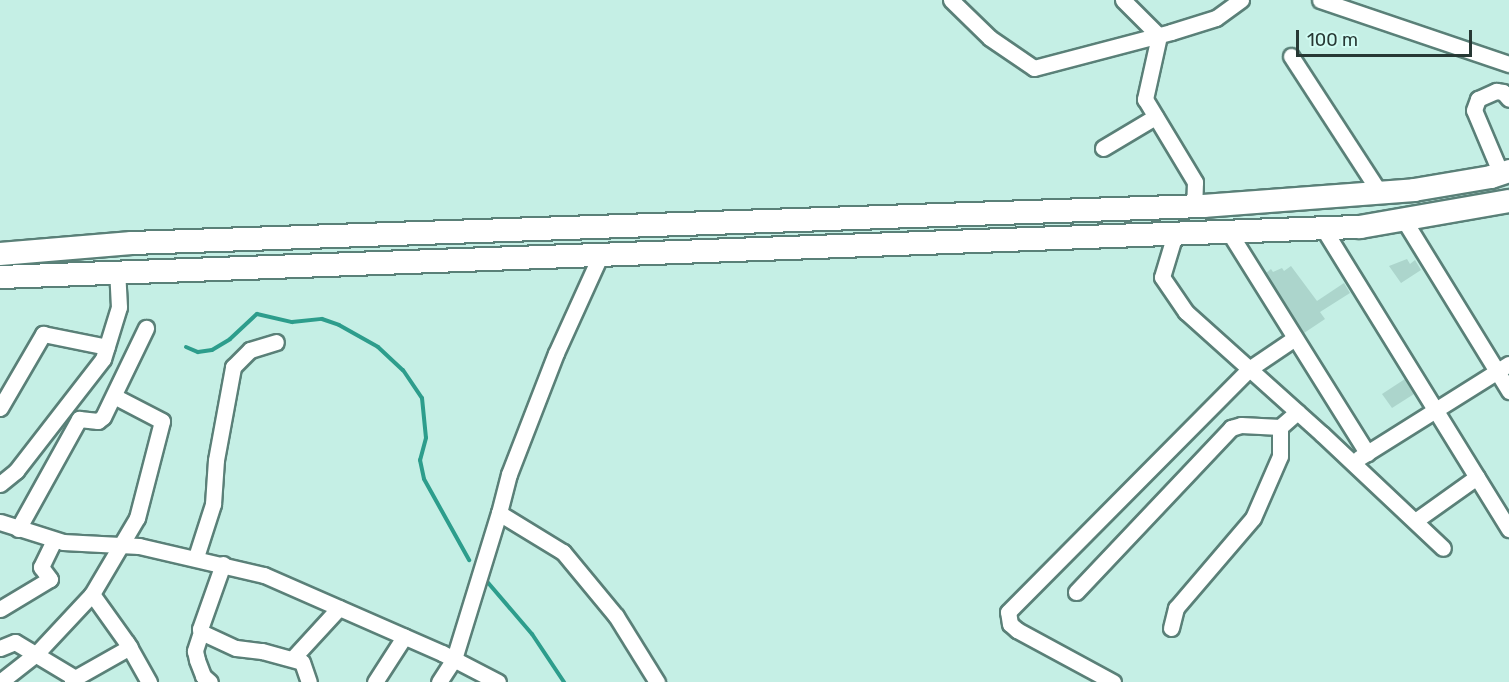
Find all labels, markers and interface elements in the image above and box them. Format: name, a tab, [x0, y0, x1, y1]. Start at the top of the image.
scale bar	[1299, 18, 1474, 56]
text: 100 m	[1307, 29, 1358, 51]

